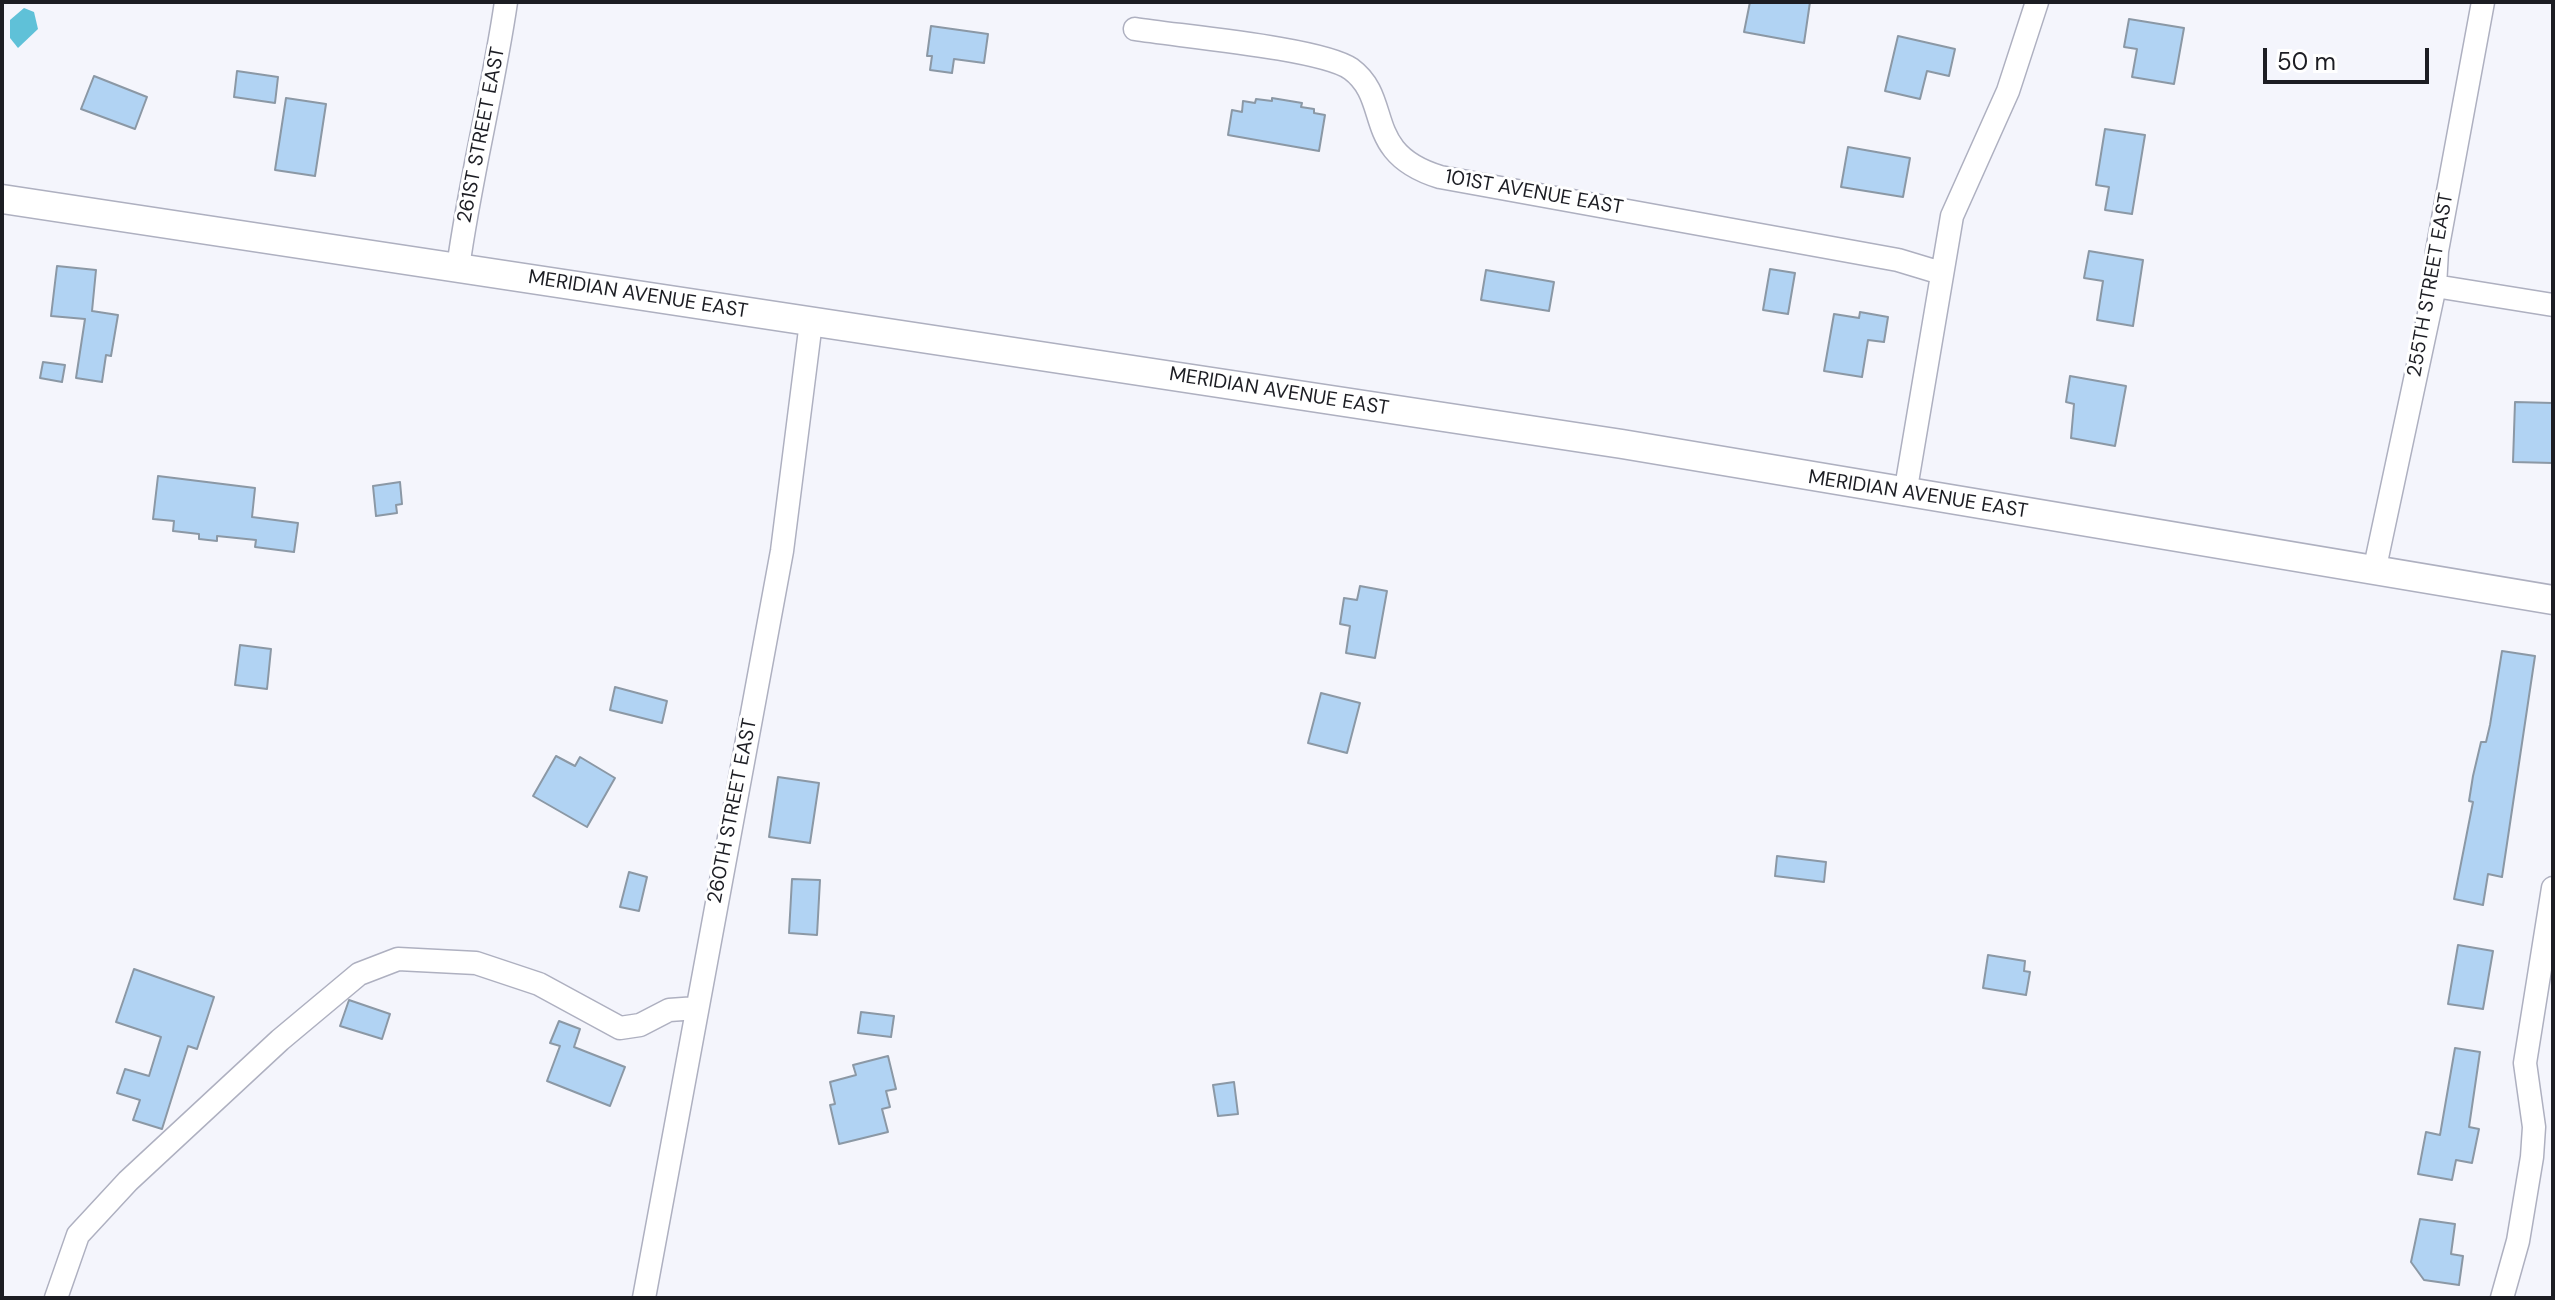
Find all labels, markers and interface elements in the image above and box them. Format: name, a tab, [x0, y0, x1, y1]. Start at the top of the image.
scale bar	[2267, 32, 2433, 82]
street label: 261ST STREET EAST	[453, 45, 511, 225]
text: 50 m	[2277, 46, 2336, 77]
street label: 101ST AVENUE EAST	[1443, 166, 1625, 220]
street label: 255TH STREET EAST	[2403, 191, 2459, 379]
street label: MERIDIAN AVENUE EAST	[526, 266, 750, 324]
street label: MERIDIAN AVENUE EAST	[1167, 363, 1391, 421]
street label: MERIDIAN AVENUE EAST	[1806, 466, 2030, 524]
street label: 260TH STREET EAST	[703, 717, 763, 905]

